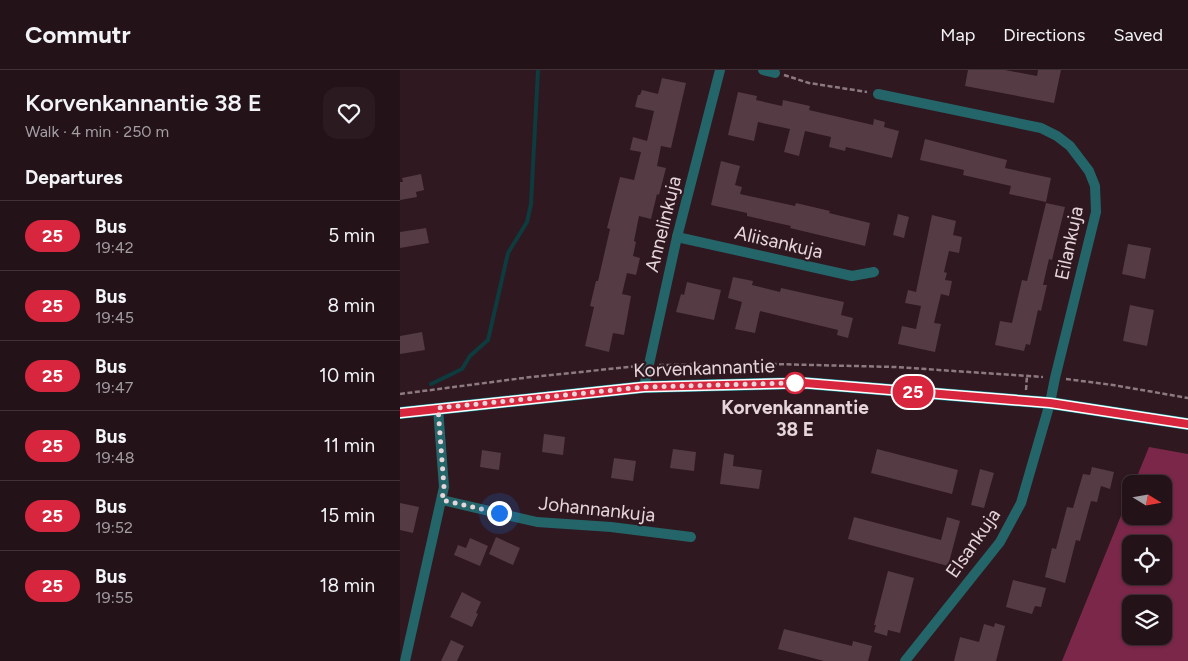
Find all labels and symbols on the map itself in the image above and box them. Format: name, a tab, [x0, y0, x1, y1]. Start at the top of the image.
street label: Annelinkuja	[640, 174, 686, 274]
street label: Eilankuja	[1050, 204, 1088, 282]
street label: Aliisankuja	[733, 221, 825, 263]
street label: Korvenkannantie	[633, 354, 775, 382]
marker: Korvenkannantie 38 E	[784, 372, 806, 394]
line badge: 25	[890, 376, 936, 408]
place label: Korvenkannantie 38 E	[721, 396, 869, 441]
north arrow	[1122, 475, 1172, 525]
street label: Johannankuja	[538, 491, 656, 527]
your location	[487, 501, 512, 526]
street label: Elsankuja	[941, 504, 1005, 582]

